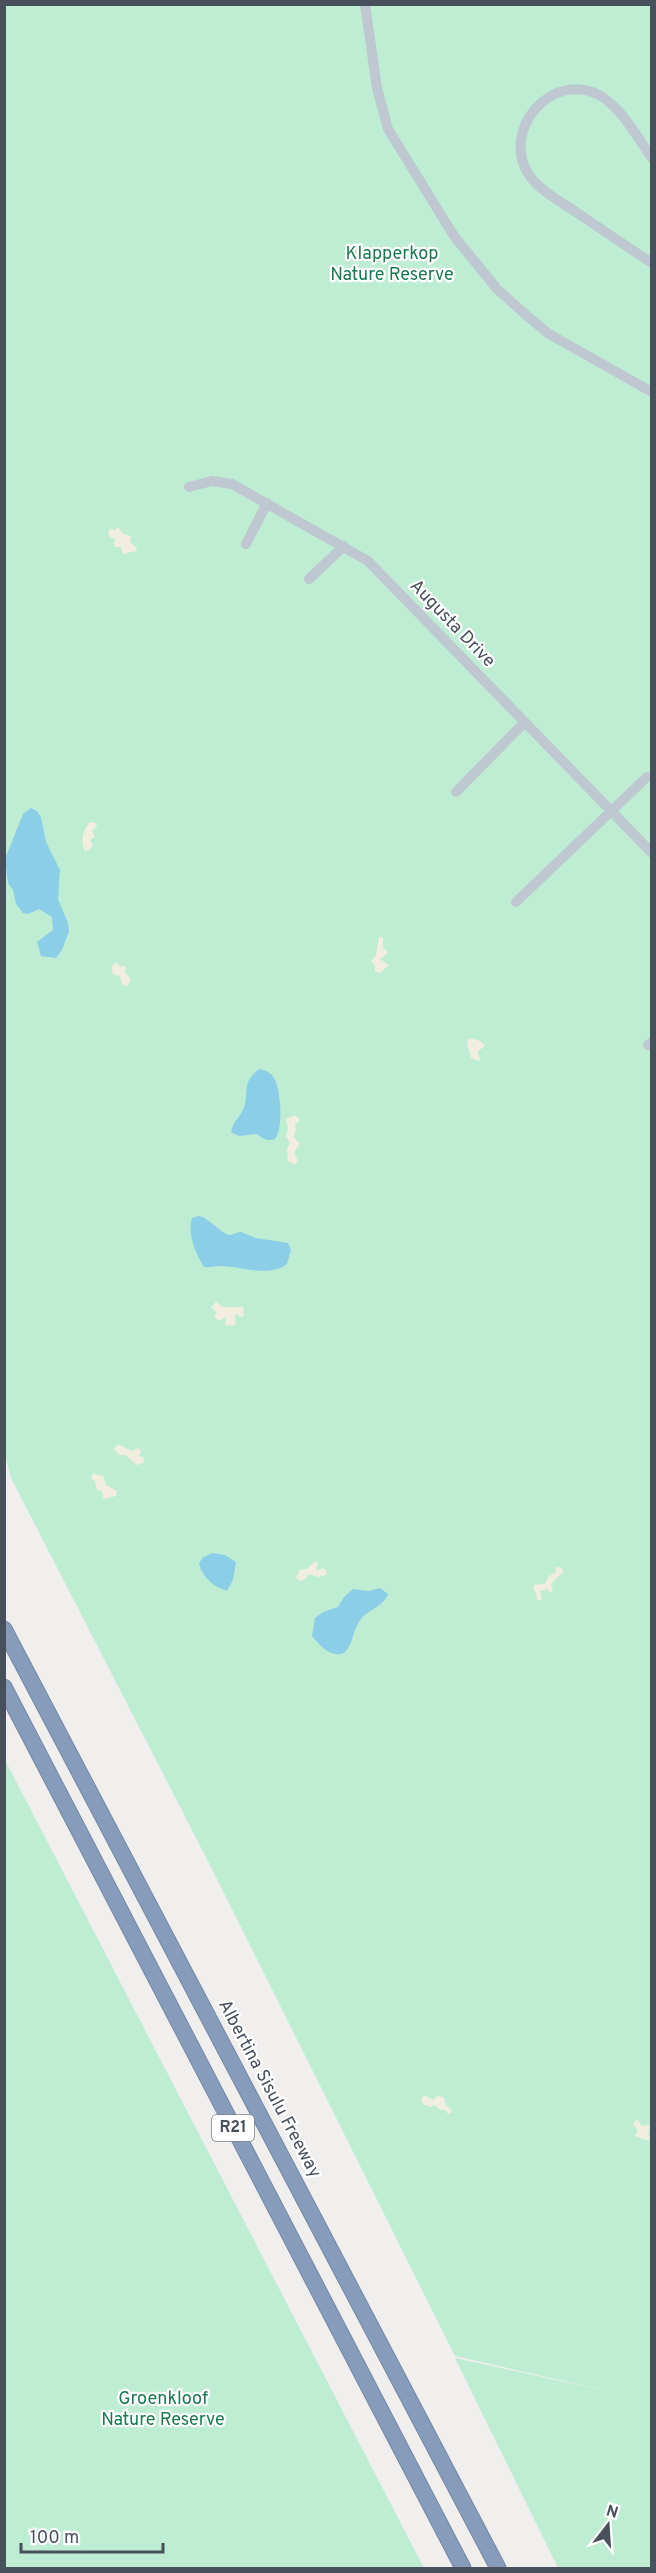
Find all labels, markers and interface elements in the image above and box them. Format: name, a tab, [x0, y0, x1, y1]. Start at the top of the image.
park label: Klapperkop Nature Reserve	[330, 243, 454, 287]
street label: Augusta Drive	[404, 575, 500, 673]
street label: Albertina Sisulu Freeway	[212, 1996, 326, 2182]
road number: R21	[212, 2115, 254, 2141]
park label: Groenkloof Nature Reserve	[101, 2388, 225, 2432]
north arrow	[578, 2495, 638, 2555]
text: N	[603, 2501, 620, 2524]
scale bar	[21, 2516, 164, 2554]
text: 100 m	[30, 2527, 79, 2550]

